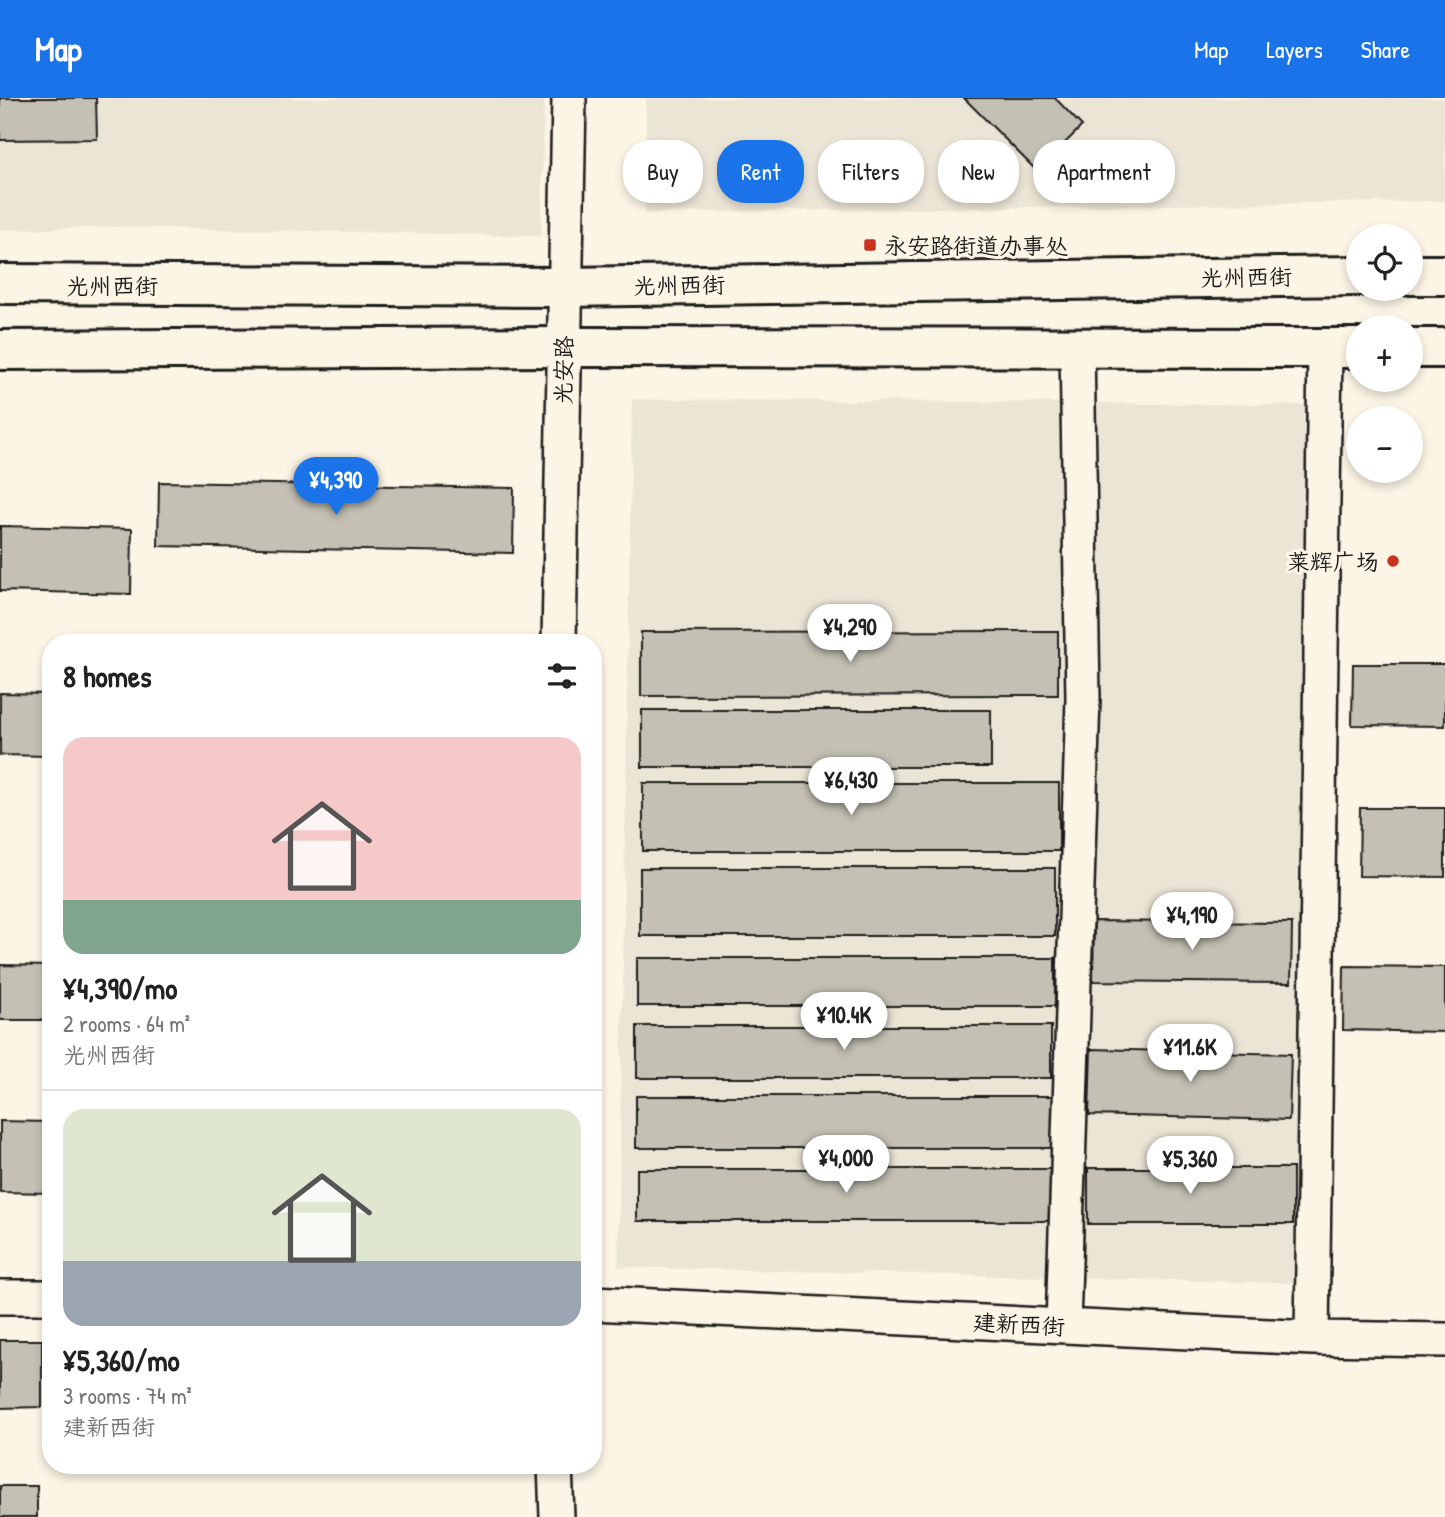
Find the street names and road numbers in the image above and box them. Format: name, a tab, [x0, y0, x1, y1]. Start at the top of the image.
street label: 光州西街	[1200, 261, 1292, 293]
street label: 光州西街	[633, 269, 725, 301]
street label: 光州西街	[66, 270, 158, 301]
street label: 光安路	[547, 335, 579, 405]
street label: 建新西街	[972, 1306, 1066, 1342]

